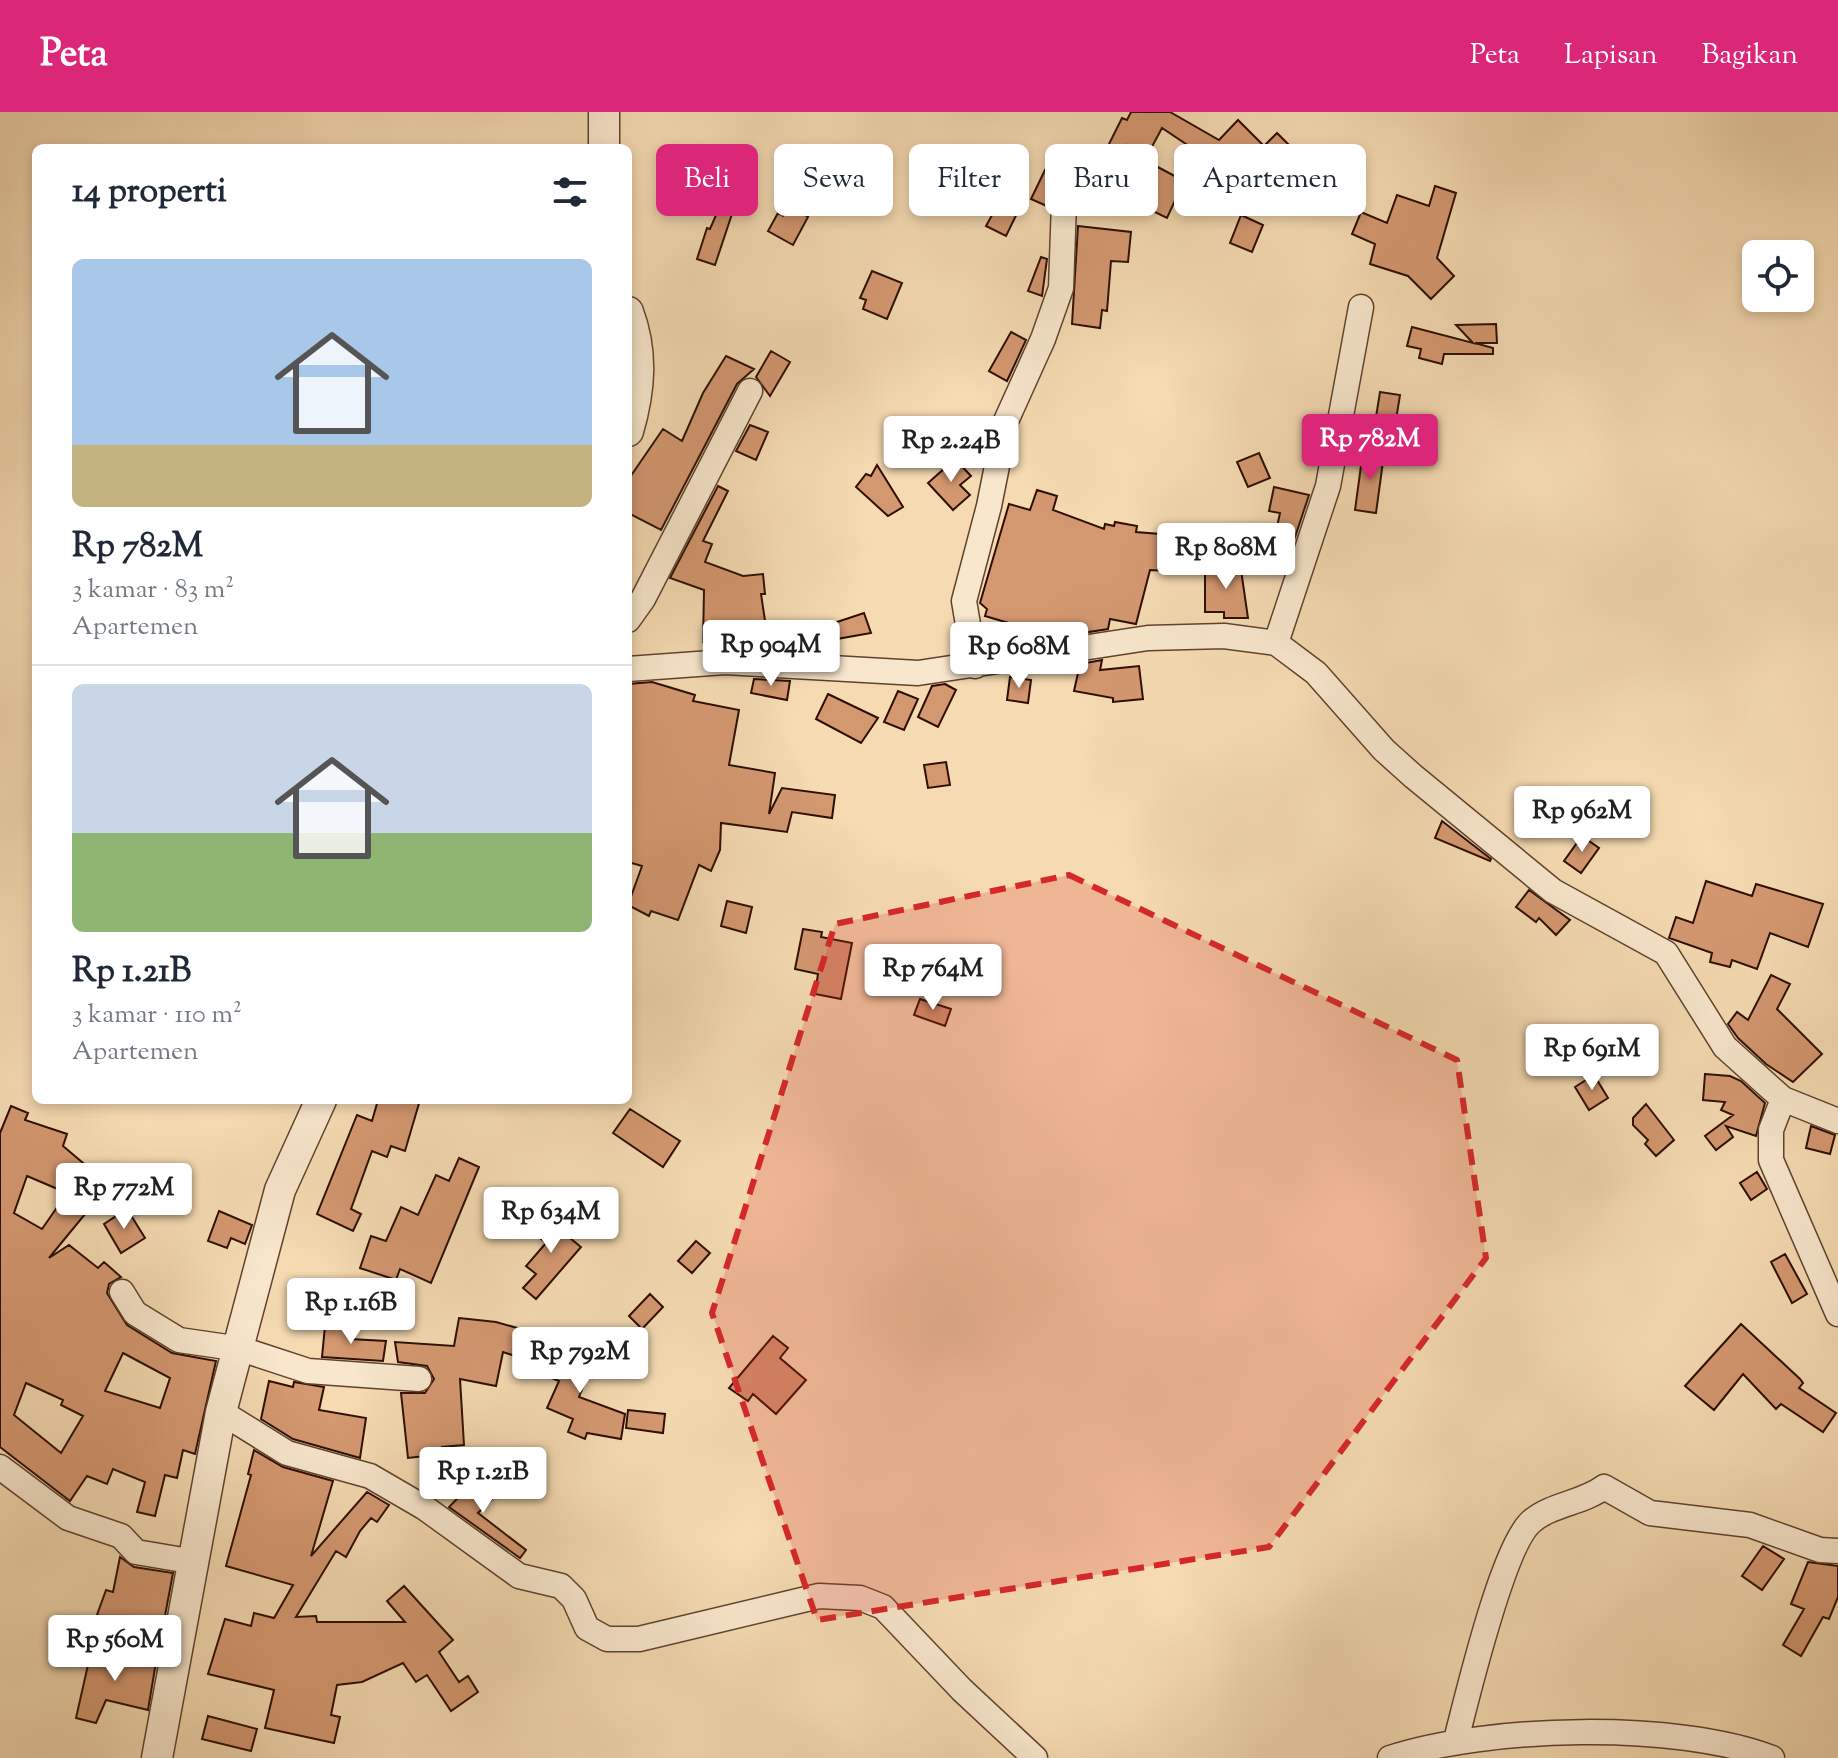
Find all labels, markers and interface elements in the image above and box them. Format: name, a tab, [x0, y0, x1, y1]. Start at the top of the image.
text: Peta	[40, 29, 108, 83]
text: Peta	[1470, 36, 1520, 76]
text: Lapisan	[1564, 36, 1658, 76]
text: Bagikan	[1702, 36, 1798, 76]
chip: Beli	[656, 144, 758, 216]
chip: Sewa	[774, 144, 893, 216]
chip: Filter	[909, 144, 1029, 216]
chip: Baru	[1045, 144, 1158, 216]
chip: Apartemen	[1174, 144, 1366, 216]
text: 14 properti	[72, 168, 227, 217]
icon: filters	[548, 170, 592, 214]
map controls	[1742, 240, 1814, 312]
button: locate	[1742, 240, 1814, 312]
icon: home	[260, 311, 404, 455]
pin: Rp 782M	[1296, 414, 1444, 482]
pin: Rp 2.24B	[868, 416, 1034, 484]
text: Rp 782M	[1320, 421, 1420, 458]
text: Rp 2.24B	[902, 423, 1000, 460]
text: Rp 782M	[72, 523, 203, 572]
pin: Rp 808M	[1152, 523, 1300, 591]
text: Rp 808M	[1175, 530, 1277, 567]
text: 3 kamar · 83 m²	[72, 572, 234, 609]
text: Apartemen	[72, 609, 198, 646]
pin: Rp 904M	[697, 620, 845, 688]
pin: Rp 608M	[945, 622, 1093, 690]
text: Rp 904M	[721, 627, 821, 664]
text: Rp 608M	[968, 629, 1070, 666]
icon: home	[260, 736, 404, 880]
pin: Rp 962M	[1508, 786, 1656, 854]
text: Rp 962M	[1532, 793, 1632, 830]
pin: Rp 764M	[859, 944, 1007, 1012]
text: Rp 1.21B	[72, 948, 191, 997]
text: Rp 764M	[883, 951, 983, 988]
text: 3 kamar · 110 m²	[72, 997, 242, 1034]
pin: Rp 691M	[1518, 1024, 1666, 1092]
text: Rp 691M	[1544, 1031, 1640, 1068]
text: Apartemen	[72, 1034, 198, 1071]
pin: Rp 772M	[50, 1163, 198, 1231]
text: Rp 772M	[74, 1170, 174, 1207]
pin: Rp 634M	[477, 1187, 625, 1255]
text: Rp 634M	[502, 1194, 600, 1231]
pin: Rp 1.16B	[268, 1278, 434, 1346]
text: Rp 1.16B	[305, 1285, 397, 1322]
pin: Rp 792M	[506, 1327, 654, 1395]
text: Rp 792M	[530, 1334, 630, 1371]
pin: Rp 1.21B	[400, 1447, 566, 1515]
text: Rp 1.21B	[437, 1454, 529, 1491]
pin: Rp 560M	[41, 1615, 189, 1683]
text: Rp 560M	[66, 1622, 164, 1659]

